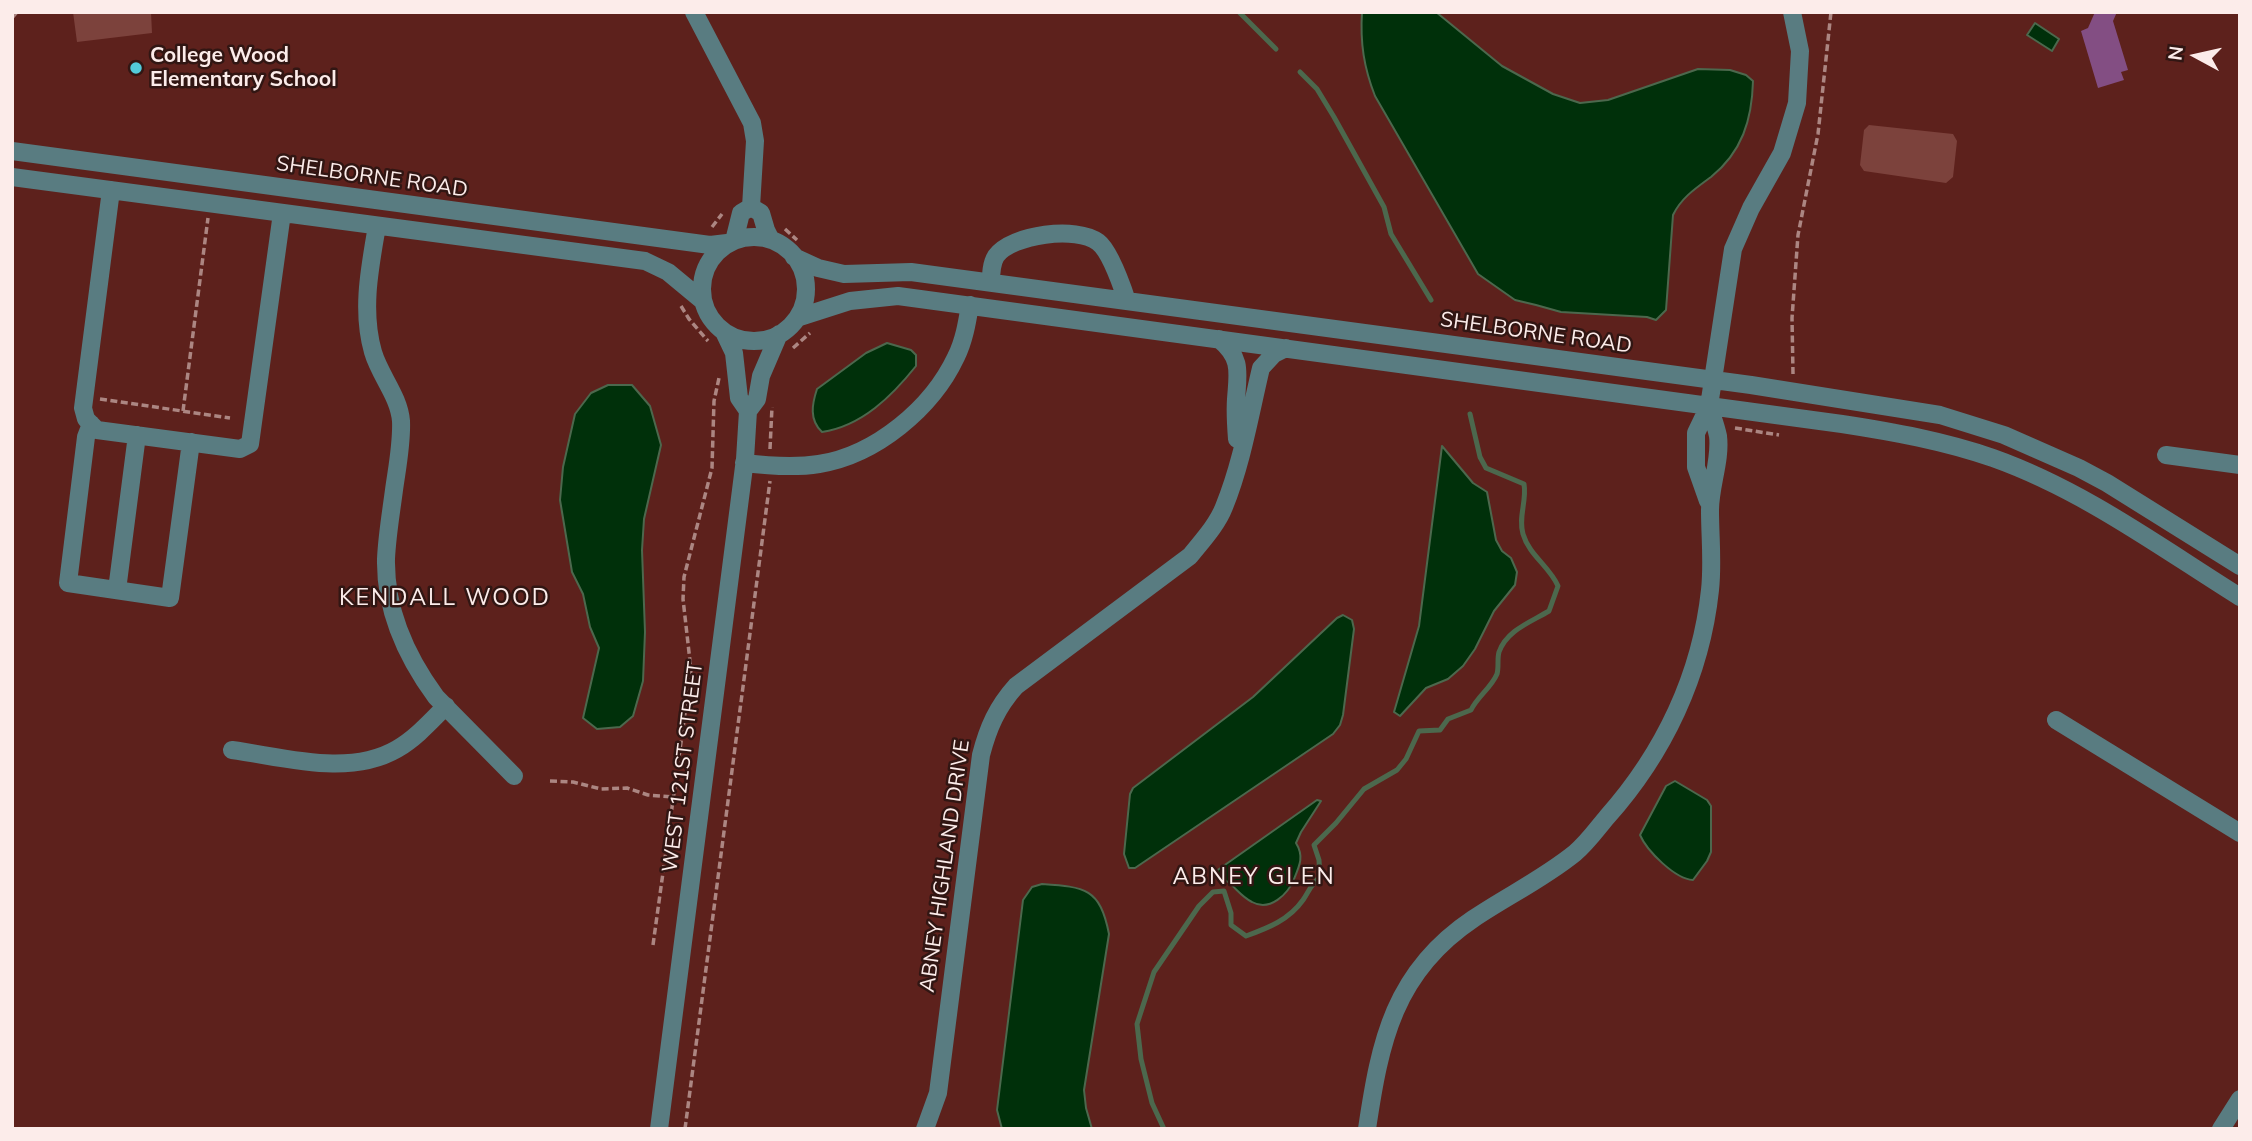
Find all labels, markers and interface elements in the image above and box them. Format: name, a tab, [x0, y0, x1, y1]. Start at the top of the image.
north arrow	[2161, 21, 2231, 91]
place label: College Wood Elementary School	[150, 43, 337, 93]
text: N	[2162, 44, 2188, 62]
marker: College Wood Elementary School	[128, 60, 144, 76]
street label: SHELBORNE ROAD	[275, 151, 469, 203]
street label: SHELBORNE ROAD	[1439, 307, 1633, 359]
district label: KENDALL WOOD	[340, 584, 550, 612]
street label: WEST 121ST STREET	[658, 660, 708, 874]
street label: ABNEY HIGHLAND DRIVE	[915, 738, 975, 994]
district label: ABNEY GLEN	[1174, 863, 1334, 891]

